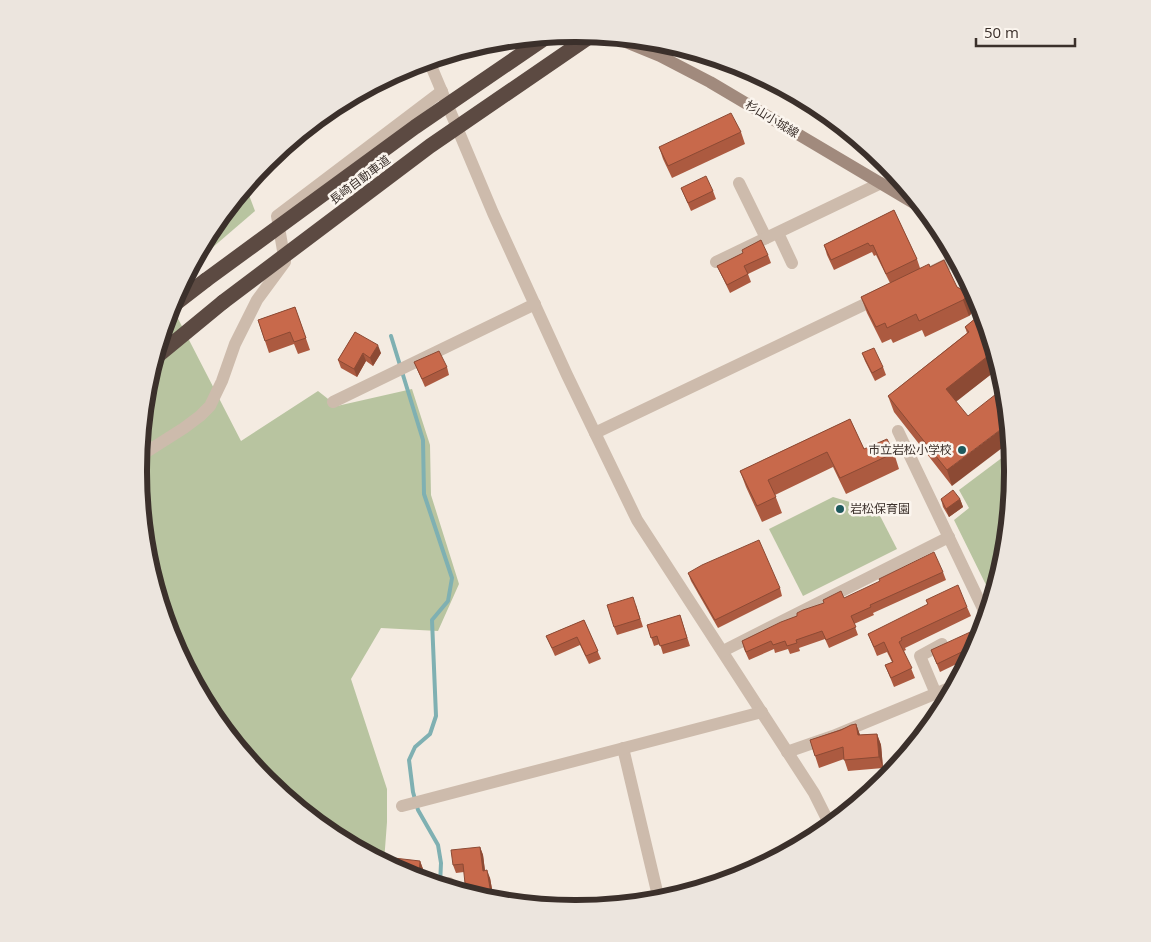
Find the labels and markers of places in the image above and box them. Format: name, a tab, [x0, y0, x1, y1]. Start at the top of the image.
place label: 市立岩松小学校	[868, 441, 952, 458]
marker: 市立岩松小学校	[956, 444, 968, 456]
place label: 岩松保育園	[850, 500, 910, 517]
marker: 岩松保育園	[834, 503, 846, 515]

